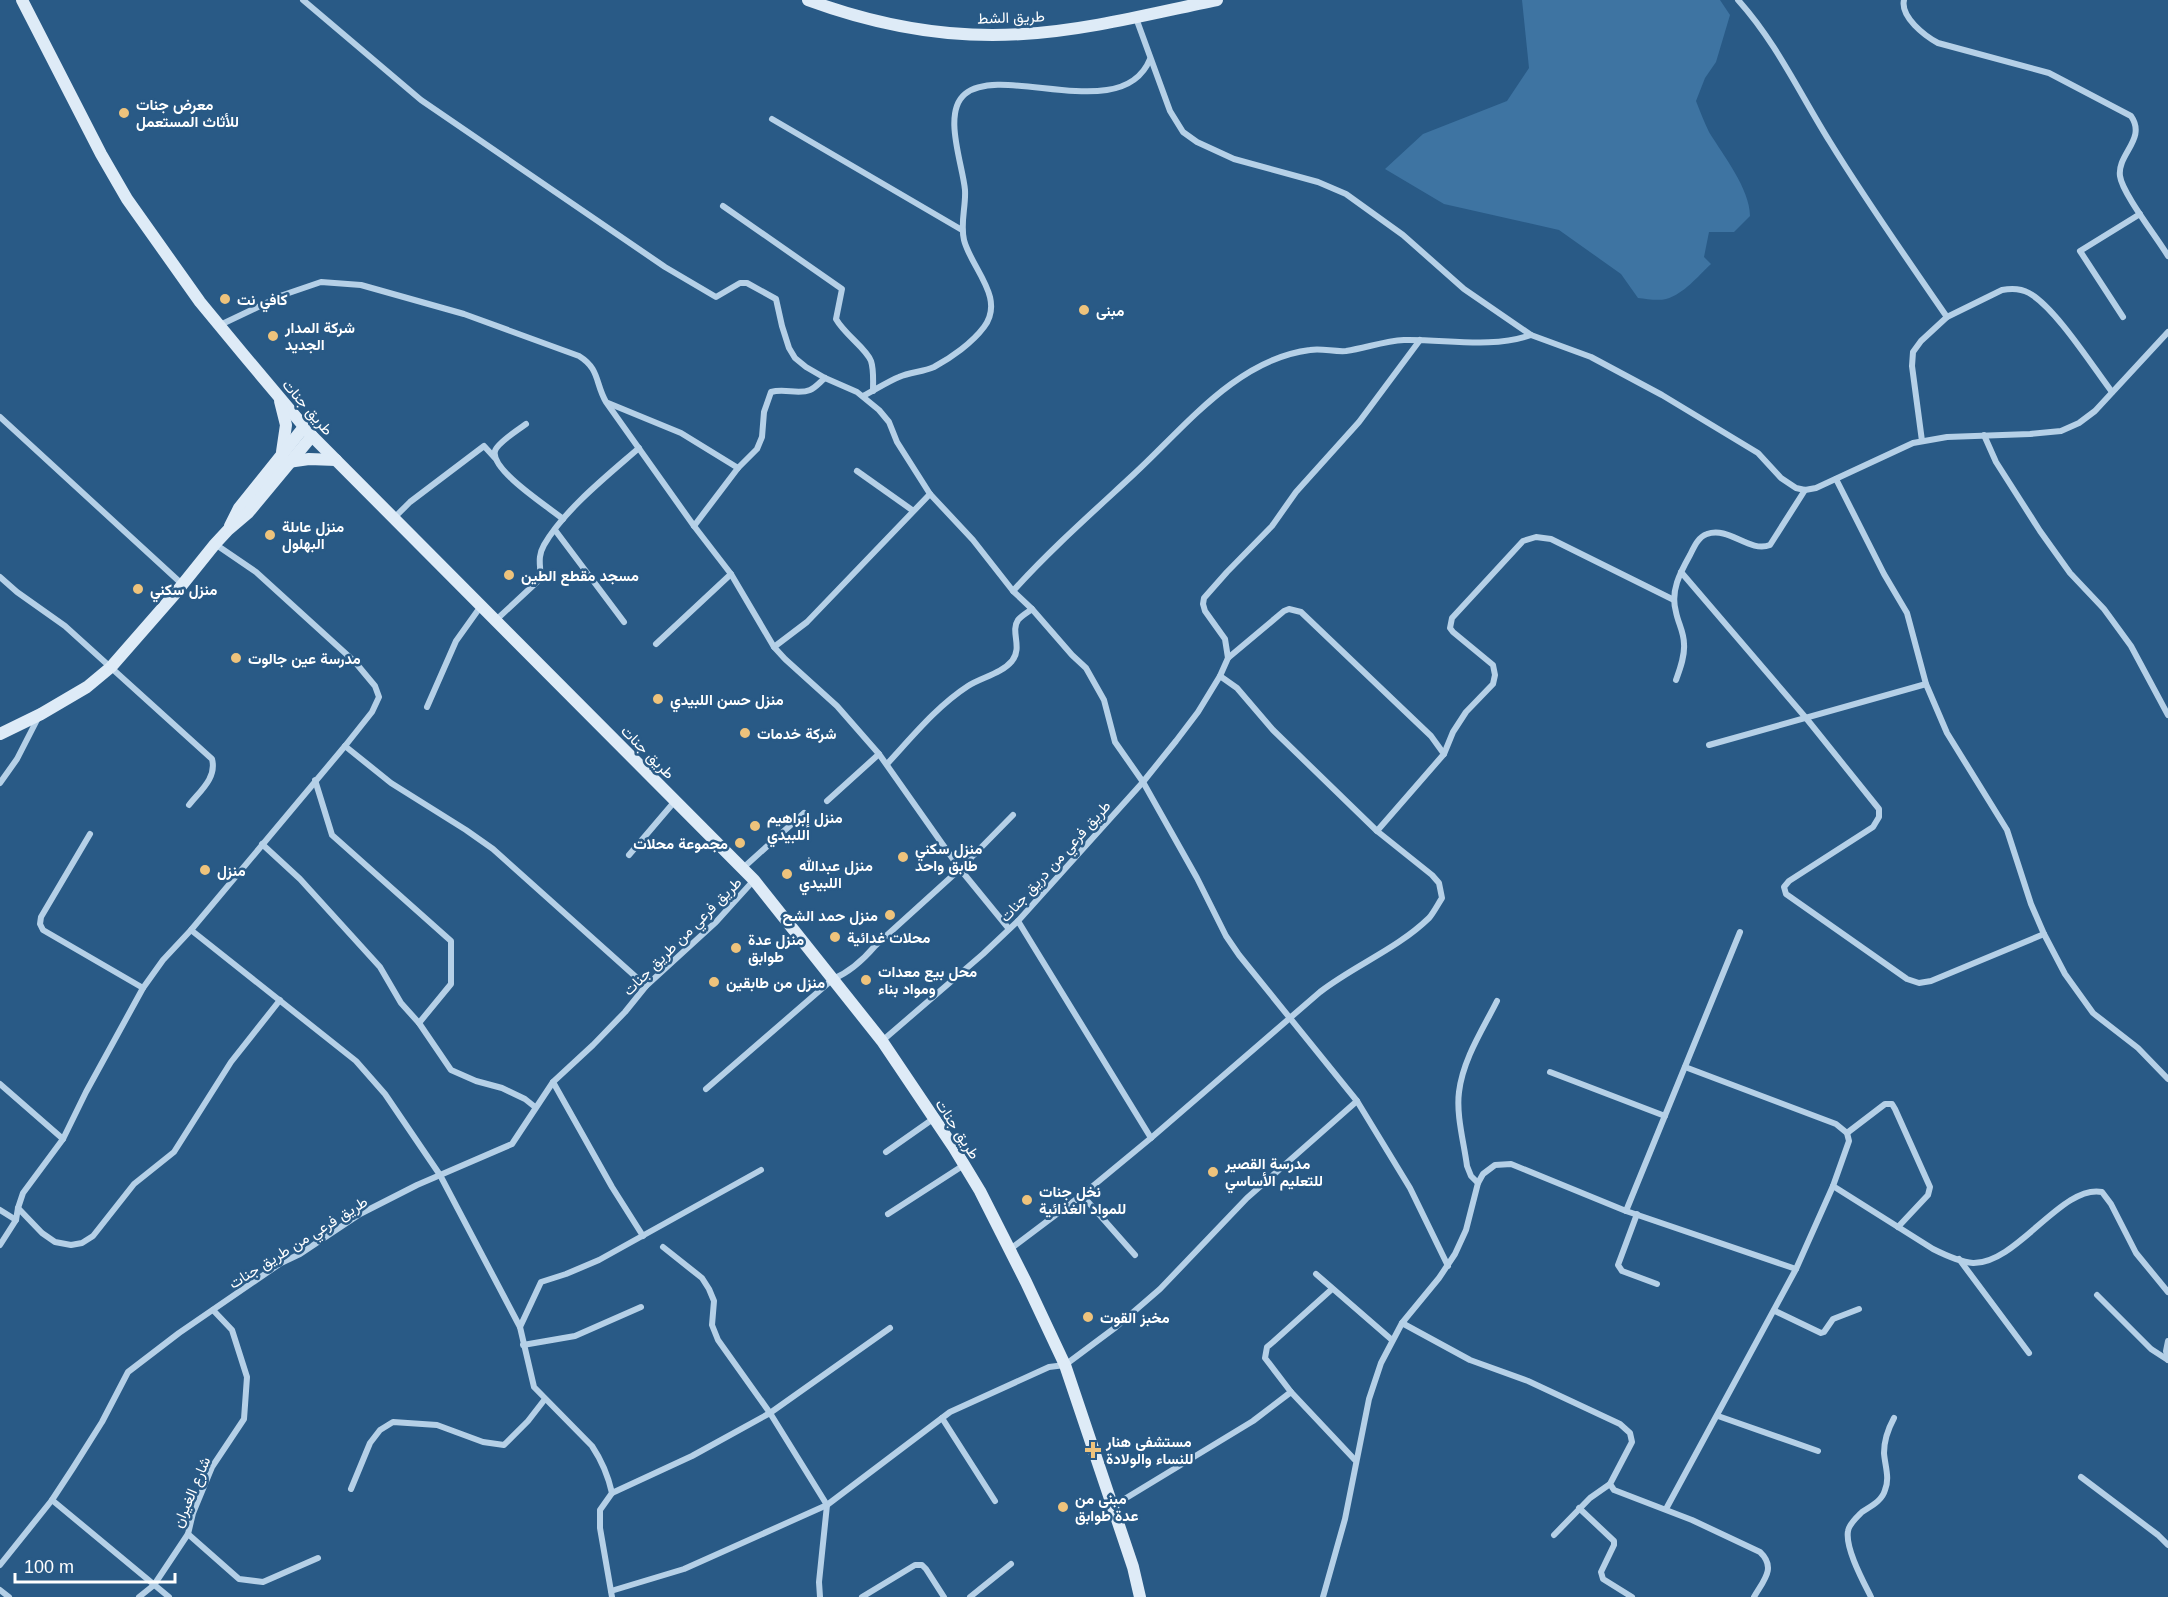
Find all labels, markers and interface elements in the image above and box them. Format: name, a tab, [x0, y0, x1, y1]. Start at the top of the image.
street label: طريق الشط	[977, 7, 1046, 29]
place label: معرض جنات للأثاث المستعمل	[136, 96, 239, 131]
marker: معرض جنات للأثاث المستعمل	[117, 106, 131, 120]
place label: كافي نت	[237, 291, 288, 313]
marker: كافي نت	[218, 292, 232, 306]
place label: مبنى	[1096, 302, 1124, 320]
marker: مبنى	[1077, 303, 1091, 317]
place label: شركة المدار الجديد	[284, 319, 355, 354]
marker: شركة المدار الجديد	[266, 329, 280, 343]
street label: طريق جنات	[278, 376, 337, 440]
place label: منزل عاىلة البهلول	[282, 518, 344, 553]
marker: منزل عاىلة البهلول	[263, 528, 277, 542]
place label: مسجد مقطع الطين	[521, 567, 639, 586]
marker: مسجد مقطع الطين	[502, 568, 516, 582]
place label: منزل سكني	[150, 581, 217, 603]
marker: منزل سكني	[131, 582, 145, 596]
place label: مدرسة عين جالوت	[248, 650, 361, 668]
marker: مدرسة عين جالوت	[229, 651, 243, 665]
place label: منزل حسن اللبيدي	[670, 691, 784, 713]
marker: منزل حسن اللبيدي	[651, 692, 665, 706]
street label: طريق جنات	[616, 722, 678, 784]
place label: شركة خدمات	[757, 725, 837, 743]
marker: شركة خدمات	[738, 726, 752, 740]
street label: طريق فرعي من دريق جنات	[996, 797, 1118, 928]
place label: منزل إبراهيم اللبيدي	[767, 809, 843, 848]
marker: منزل إبراهيم اللبيدي	[748, 819, 762, 833]
place label: مجموعة محلات	[633, 835, 728, 853]
marker: مجموعة محلات	[733, 836, 747, 850]
place label: منزل سكني طابق واحد	[915, 840, 982, 875]
marker: منزل سكني طابق واحد	[896, 850, 910, 864]
place label: منزل عبدالله اللبيدي	[799, 857, 873, 896]
place label: منزل	[217, 862, 246, 880]
marker: منزل	[198, 863, 212, 877]
marker: منزل عبدالله اللبيدي	[780, 867, 794, 881]
street label: طريق فرعي من طريق جنات	[619, 873, 748, 1002]
place label: منزل حمد الشح	[783, 907, 878, 926]
marker: منزل حمد الشح	[883, 908, 897, 922]
place label: محلات غدائية	[847, 929, 930, 947]
marker: محلات غدائية	[828, 930, 842, 944]
place label: منزل عدة طوابق	[748, 931, 804, 966]
marker: منزل عدة طوابق	[729, 941, 743, 955]
place label: محل بيع معدات ومواد بناء	[878, 963, 977, 998]
marker: محل بيع معدات ومواد بناء	[859, 973, 873, 987]
place label: منزل من طابقين	[726, 974, 825, 992]
marker: منزل من طابقين	[707, 975, 721, 989]
street label: طريق جنات	[931, 1096, 984, 1163]
place label: مدرسة القصير للتعليم الأساسي	[1224, 1155, 1323, 1194]
marker: مدرسة القصير للتعليم الأساسي	[1206, 1165, 1220, 1179]
place label: نخل جنات للمواد الغذائية	[1039, 1183, 1126, 1218]
street label: طريق فرعي من طريق جنات	[226, 1192, 373, 1296]
marker: نخل جنات للمواد الغذائية	[1020, 1193, 1034, 1207]
place label: مخبز القوت	[1100, 1309, 1170, 1327]
marker: مخبز القوت	[1081, 1310, 1095, 1324]
place label: مستشفى هنار للنساء والولادة	[1105, 1433, 1194, 1468]
marker: مستشفى هنار للنساء والولادة	[1084, 1441, 1102, 1459]
street label: شارع الغيران	[169, 1454, 216, 1531]
place label: مبنى من عدة طوابق	[1075, 1490, 1138, 1525]
marker: مبنى من عدة طوابق	[1056, 1500, 1070, 1514]
scale bar	[15, 1546, 176, 1584]
text: 100 m	[24, 1557, 74, 1577]

